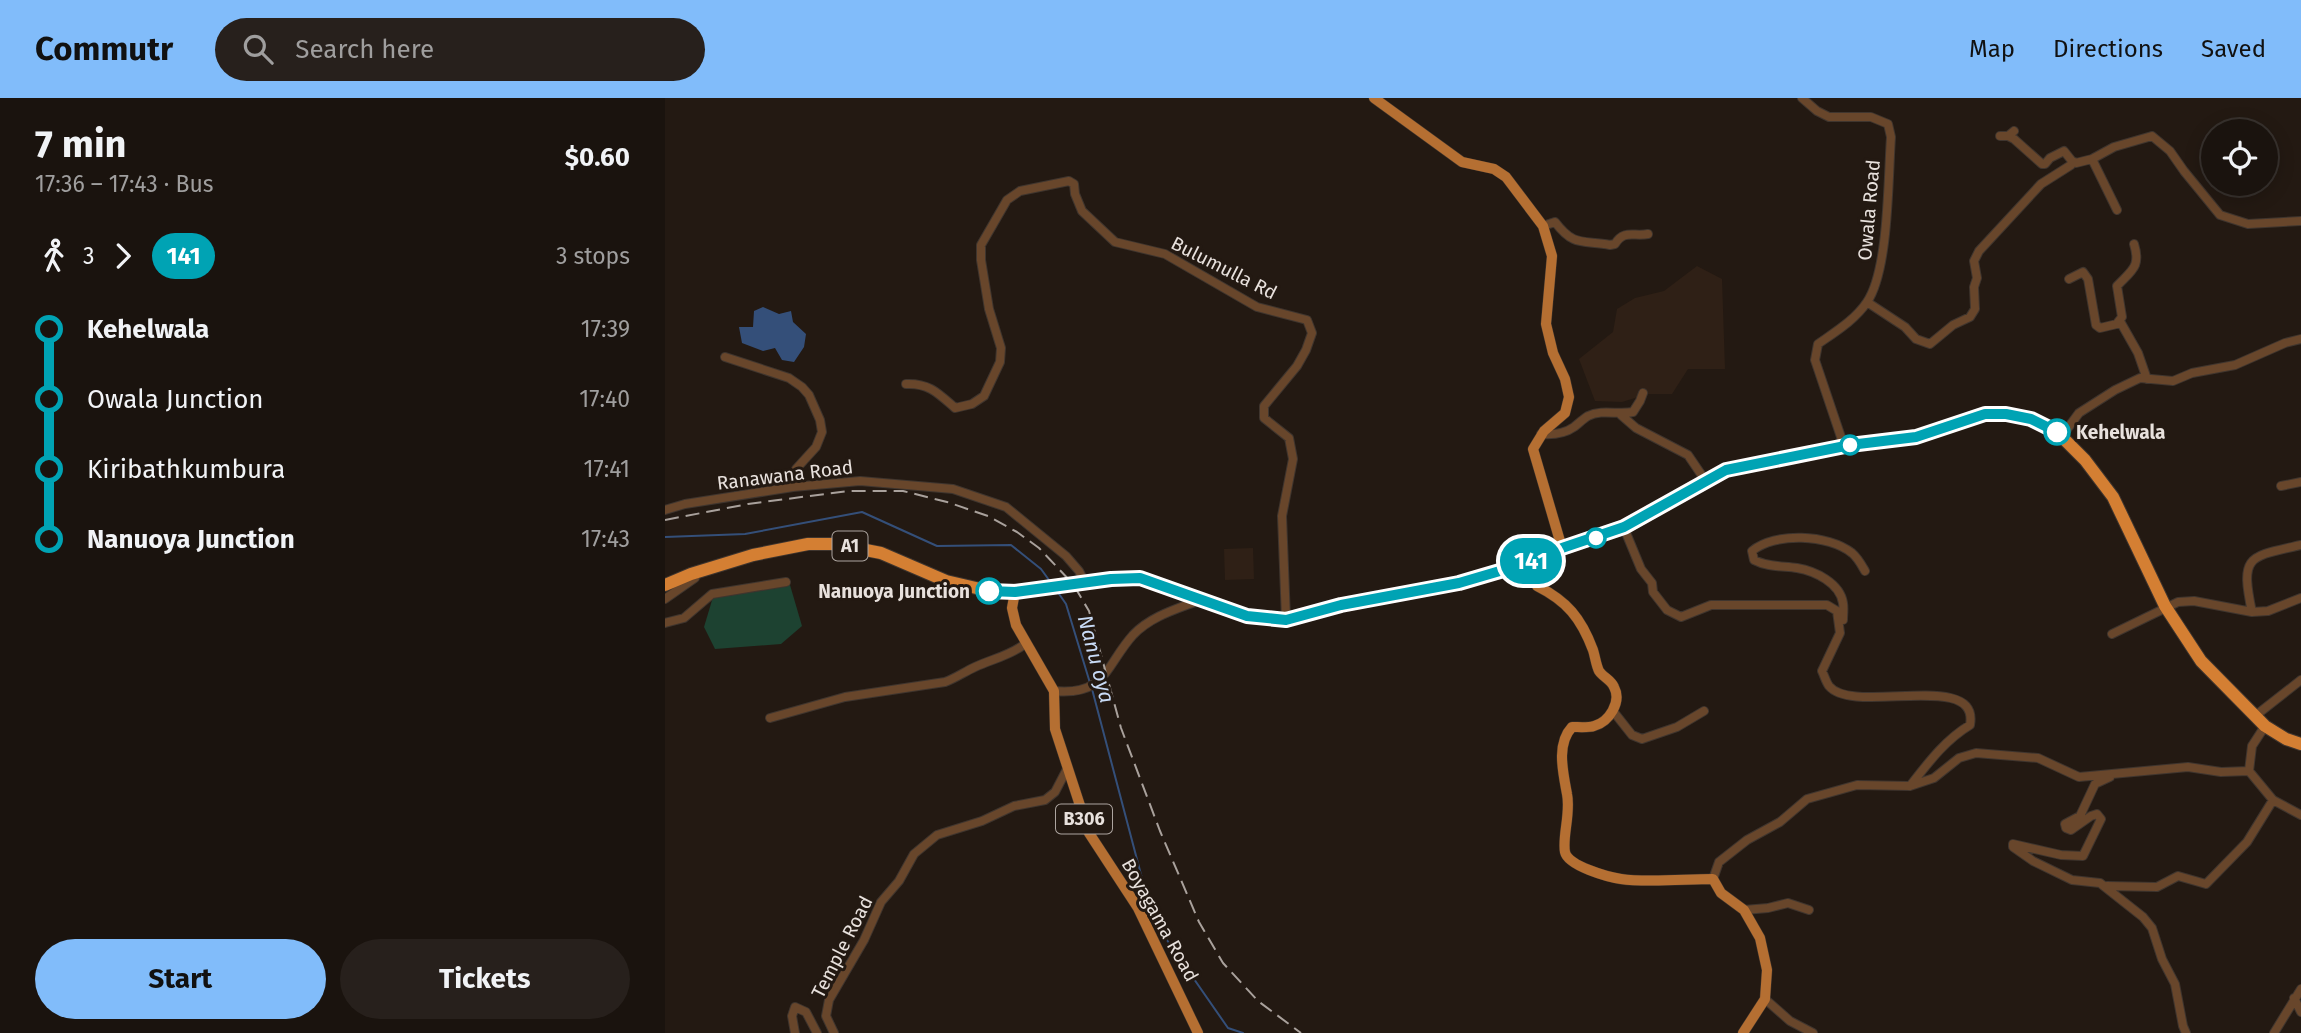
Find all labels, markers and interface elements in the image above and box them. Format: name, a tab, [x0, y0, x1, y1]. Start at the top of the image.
search box	[215, 18, 705, 81]
text: Commutr	[35, 29, 173, 69]
icon: search	[239, 30, 277, 68]
text: Search here	[295, 34, 434, 65]
text: Map	[1969, 35, 2015, 63]
text: Directions	[2053, 35, 2163, 63]
text: Saved	[2201, 35, 2266, 63]
map controls	[2201, 119, 2278, 196]
button: locate	[2201, 119, 2278, 196]
text: 7 min	[35, 121, 127, 167]
text: $0.60	[565, 142, 630, 173]
street label: Owala Road	[1853, 159, 1885, 261]
text: 17:36 – 17:43 · Bus	[35, 170, 214, 198]
street label: Bulumulla Rd	[1167, 232, 1281, 304]
icon: walk	[35, 237, 73, 275]
icon: forward	[104, 237, 142, 275]
text: 3	[83, 242, 94, 270]
text: 141	[166, 242, 201, 270]
text: 3 stops	[556, 242, 630, 270]
text: Kehelwala	[87, 314, 209, 345]
text: 17:39	[581, 315, 630, 343]
text: Owala Junction	[87, 384, 264, 415]
text: 17:40	[579, 385, 630, 413]
marker: Kehelwala	[2044, 419, 2070, 445]
place label: Kehelwala	[2076, 421, 2165, 444]
unlabelled marker	[1840, 435, 1860, 455]
text: Kiribathkumbura	[87, 454, 285, 485]
text: 17:41	[584, 455, 630, 483]
street label: Ranawana Road	[716, 455, 854, 495]
text: Nanuoya Junction	[87, 524, 295, 555]
text: 17:43	[581, 525, 630, 553]
unlabelled marker	[1586, 528, 1606, 548]
road number: A1	[833, 532, 867, 560]
line badge: 141	[1491, 538, 1571, 584]
text: 141	[1514, 547, 1548, 575]
marker: Nanuoya Junction	[976, 578, 1002, 604]
place label: Nanuoya Junction	[818, 580, 970, 603]
water label: Nanu oya	[1072, 612, 1120, 706]
road number: B306	[1056, 804, 1112, 834]
street label: Boyagama Road	[1117, 854, 1203, 986]
street label: Temple Road	[806, 892, 878, 1002]
button: Start	[35, 939, 326, 1019]
button: Tickets	[340, 939, 630, 1019]

